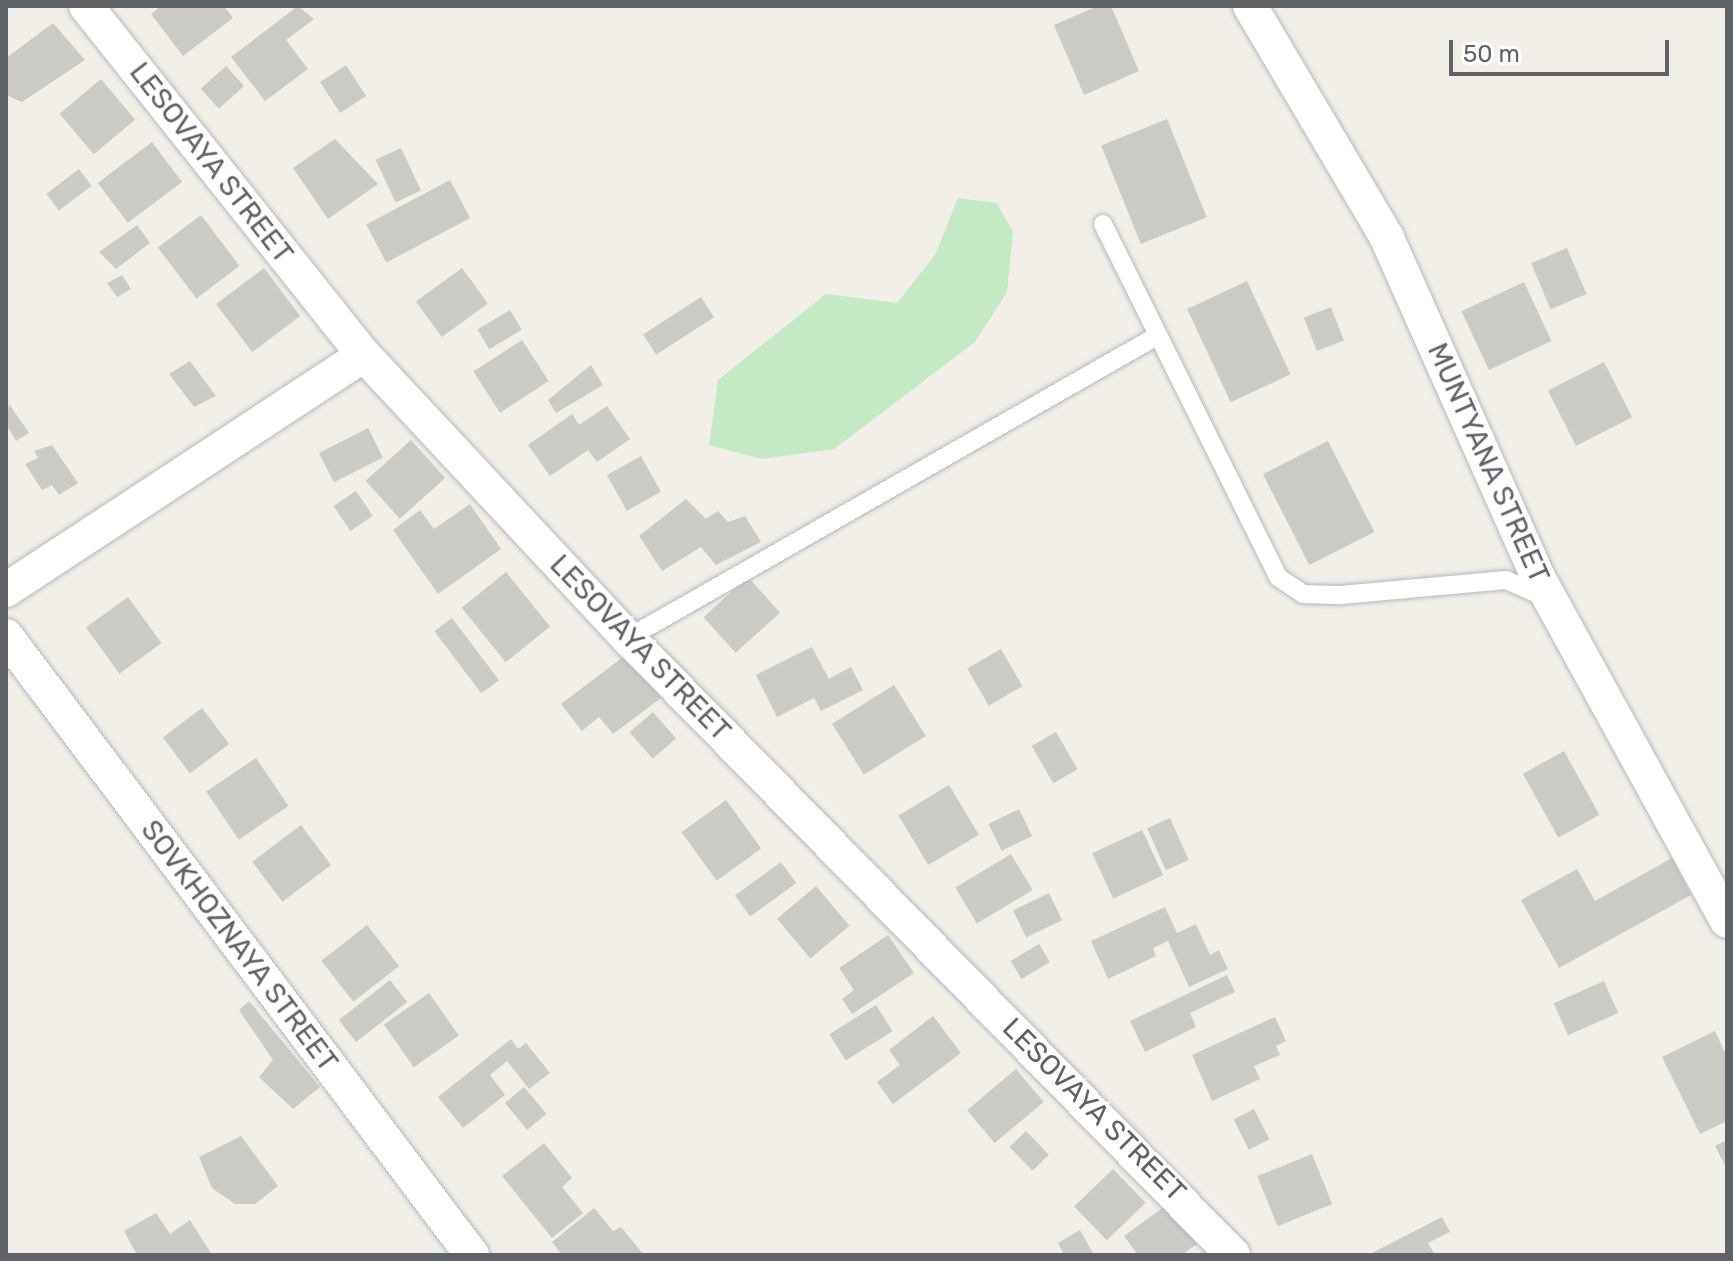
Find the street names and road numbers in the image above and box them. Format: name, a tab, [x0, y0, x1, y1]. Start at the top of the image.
street label: LESOVAYA STREET	[122, 56, 300, 270]
street label: MUNTYANA STREET	[1420, 338, 1556, 588]
street label: LESOVAYA STREET	[543, 548, 737, 748]
street label: SOVKHOZNAYA STREET	[133, 814, 345, 1078]
street label: LESOVAYA STREET	[995, 1011, 1193, 1209]

